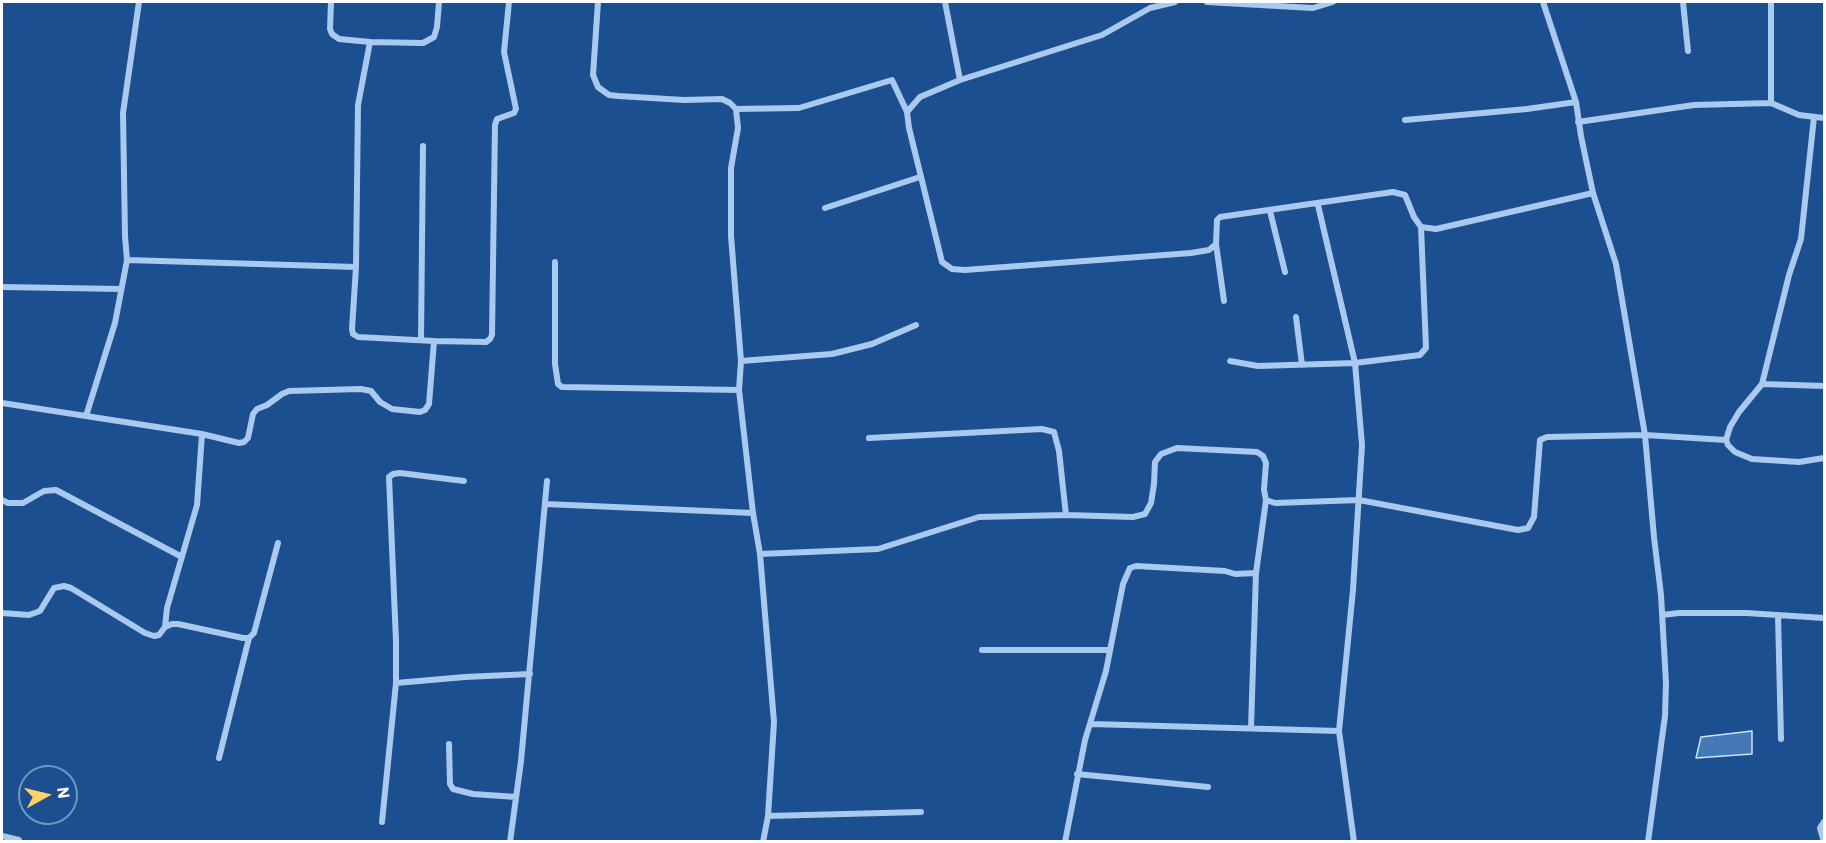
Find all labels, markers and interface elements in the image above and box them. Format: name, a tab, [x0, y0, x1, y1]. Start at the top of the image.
north arrow	[18, 765, 78, 825]
text: N	[53, 786, 75, 800]

